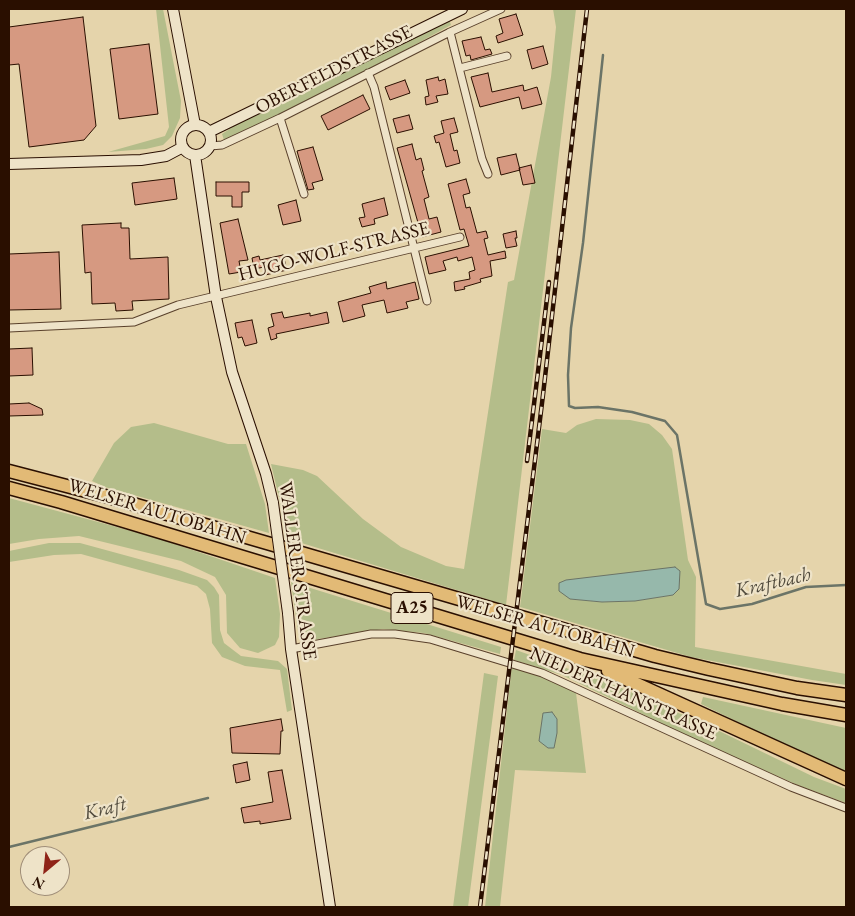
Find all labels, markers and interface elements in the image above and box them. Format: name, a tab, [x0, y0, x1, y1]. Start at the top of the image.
street label: OBERFELDSTRASSE	[252, 21, 416, 119]
street label: HUGO-WOLF-STRASSE	[236, 217, 432, 287]
street label: WELSER AUTOBAHN	[65, 474, 249, 550]
street label: WALLERER STRASSE	[273, 480, 321, 662]
water label: Kraftbach	[733, 563, 813, 603]
street label: WELSER AUTOBAHN	[453, 591, 637, 663]
road number: A25	[391, 592, 433, 624]
street label: NIEDERTHANSTRASSE	[526, 642, 720, 746]
water label: Kraft	[81, 792, 129, 826]
north arrow	[20, 846, 70, 896]
text: N	[29, 873, 48, 894]

